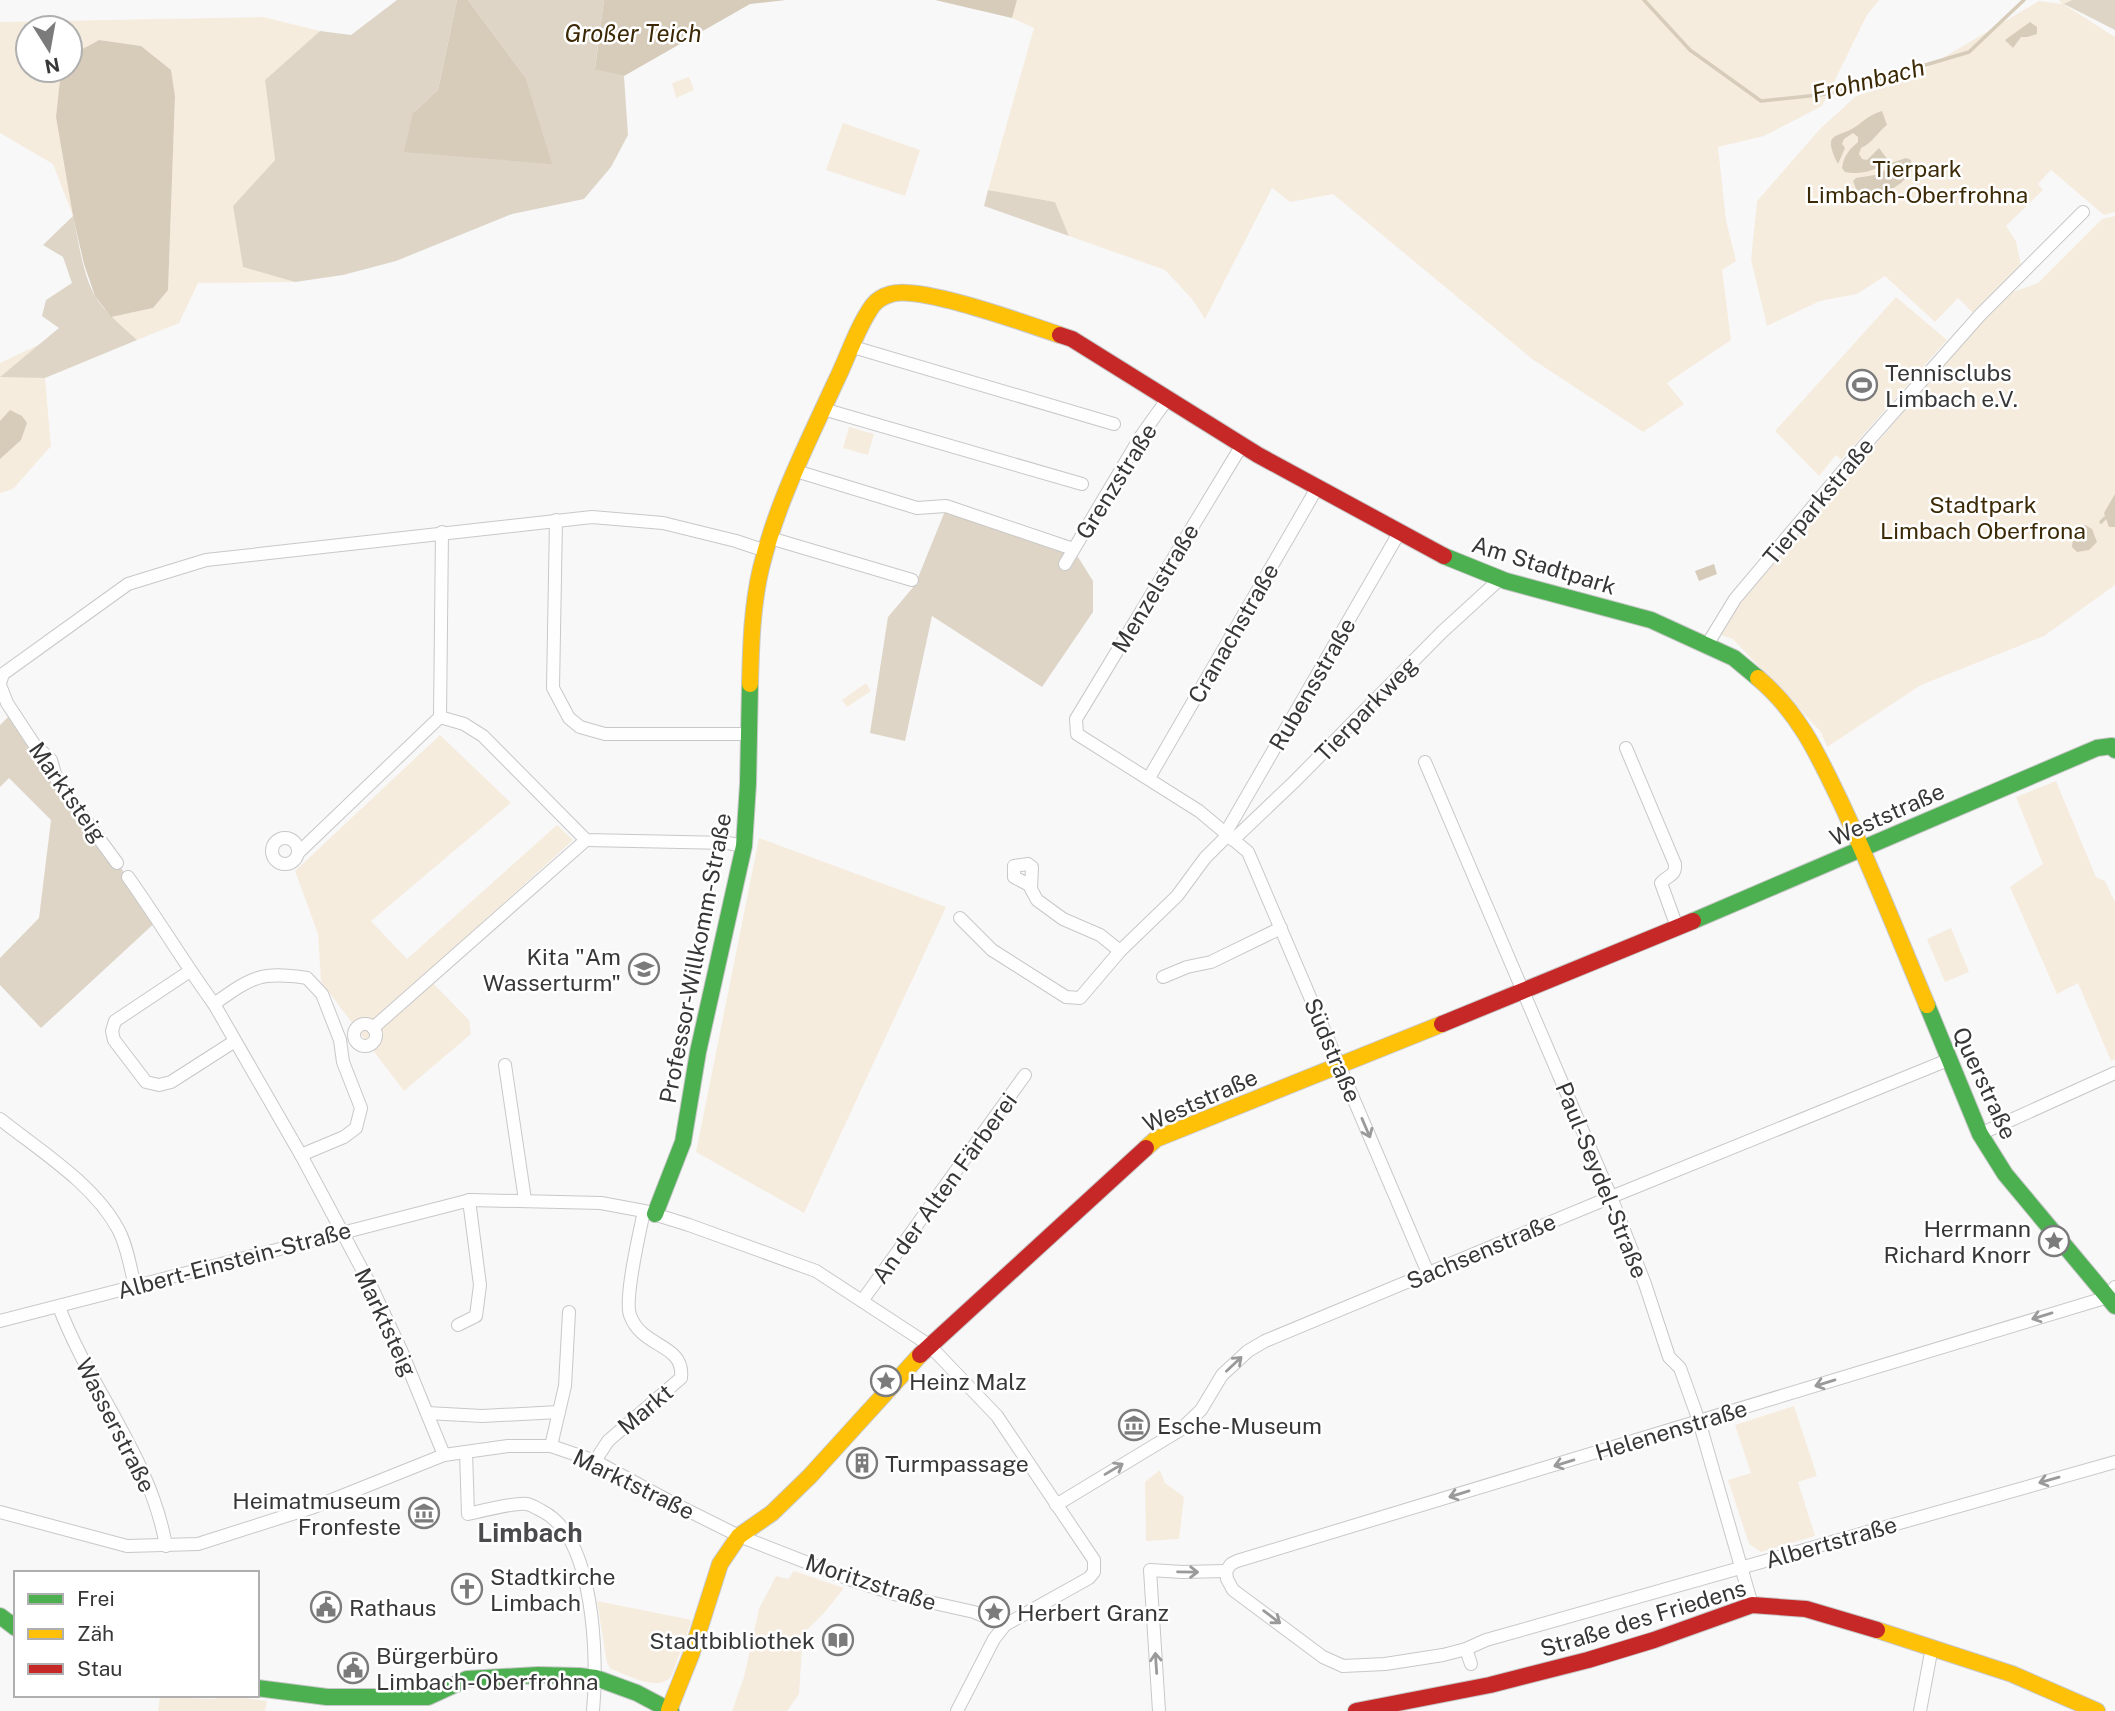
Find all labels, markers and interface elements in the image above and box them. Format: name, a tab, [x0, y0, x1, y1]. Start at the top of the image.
north arrow	[14, 14, 84, 84]
water label: Großer Teich	[565, 19, 701, 47]
water label: Frohnbach	[1809, 52, 1927, 108]
text: N	[43, 53, 62, 78]
park label: Tierpark Limbach-Oberfrohna	[1806, 155, 2028, 208]
place label: Tennisclubs Limbach e.V.	[1885, 359, 2018, 412]
sports icon: Tennisclubs Limbach e.V.	[1845, 368, 1879, 402]
street label: Grenzstraße	[1070, 418, 1162, 544]
street label: Tierparkstraße	[1757, 432, 1879, 570]
park label: Stadtpark Limbach Oberfrona	[1880, 491, 2086, 544]
street label: Menzelstraße	[1106, 519, 1204, 657]
street label: Am Stadtpark	[1469, 530, 1619, 600]
street label: Cranachstraße	[1182, 558, 1284, 708]
street label: Rubensstraße	[1263, 613, 1361, 755]
street label: Tierparkweg	[1309, 651, 1423, 767]
street label: Marktsteig	[24, 737, 112, 847]
street label: Weststraße	[1826, 777, 1948, 851]
street label: Professor-Willkomm-Straße	[654, 810, 736, 1106]
place label: Kita "Am Wasserturm"	[483, 943, 621, 996]
school or university icon: Kita "Am Wasserturm"	[627, 952, 661, 986]
street label: Südstraße	[1299, 994, 1367, 1106]
street label: Querstraße	[1947, 1023, 2023, 1143]
street label: Weststraße	[1139, 1063, 1261, 1137]
street label: Paul-Seydel-Straße	[1550, 1078, 1654, 1282]
street label: An der Alten Färberei	[866, 1088, 1022, 1288]
one-way arrow	[1360, 1117, 1373, 1139]
street label: Sachsenstraße	[1402, 1207, 1560, 1295]
place label: Herrmann Richard Knorr	[1884, 1215, 2031, 1268]
street label: Albert-Einstein-Straße	[114, 1216, 354, 1304]
place icon: Herrmann Richard Knorr	[2037, 1224, 2071, 1258]
street label: Marktsteig	[349, 1263, 423, 1381]
one-way arrow	[2032, 1311, 2054, 1324]
street label: Wasserstraße	[71, 1353, 161, 1497]
one-way arrow	[1225, 1356, 1242, 1373]
place icon: Heinz Malz	[869, 1364, 903, 1398]
place label: Heinz Malz	[909, 1368, 1026, 1395]
one-way arrow	[1814, 1377, 1836, 1390]
street label: Markt	[612, 1378, 678, 1440]
street label: Helenenstraße	[1592, 1394, 1750, 1466]
museum icon: Esche-Museum	[1117, 1408, 1151, 1442]
place label: Esche-Museum	[1157, 1412, 1322, 1439]
street label: Marktstraße	[569, 1443, 699, 1525]
building icon: Turmpassage	[845, 1446, 879, 1480]
place label: Turmpassage	[885, 1450, 1029, 1477]
one-way arrow	[1553, 1457, 1575, 1470]
one-way arrow	[1104, 1462, 1124, 1476]
one-way arrow	[2039, 1475, 2061, 1488]
place label: Heimatmuseum Fronfeste	[232, 1487, 401, 1540]
one-way arrow	[1449, 1489, 1471, 1502]
museum icon: Heimatmuseum Fronfeste	[407, 1496, 441, 1530]
street label: Albertstraße	[1762, 1510, 1900, 1574]
district label: Limbach	[477, 1517, 583, 1548]
street label: Moritzstraße	[802, 1548, 940, 1616]
place label: Stadtkirche Limbach	[490, 1563, 615, 1616]
one-way arrow	[1176, 1565, 1199, 1579]
legend	[14, 1571, 259, 1697]
church icon: Stadtkirche Limbach	[450, 1572, 484, 1606]
street label: Straße des Friedens	[1537, 1574, 1749, 1662]
text: Frei	[77, 1586, 115, 1611]
public building icon: Rathaus	[309, 1590, 343, 1624]
place label: Rathaus	[349, 1594, 436, 1621]
place icon: Herbert Granz	[977, 1595, 1011, 1629]
place label: Herbert Granz	[1017, 1599, 1169, 1626]
one-way arrow	[1262, 1609, 1281, 1624]
text: Zäh	[77, 1621, 114, 1646]
library icon: Stadtbibliothek	[821, 1623, 855, 1657]
place label: Stadtbibliothek	[649, 1627, 815, 1654]
place label: Bürgerbüro Limbach-Oberfrohna	[376, 1642, 598, 1695]
public building icon: Bürgerbüro Limbach-Oberfrohna	[336, 1651, 370, 1685]
one-way arrow	[1149, 1652, 1162, 1675]
text: Stau	[77, 1656, 123, 1681]

